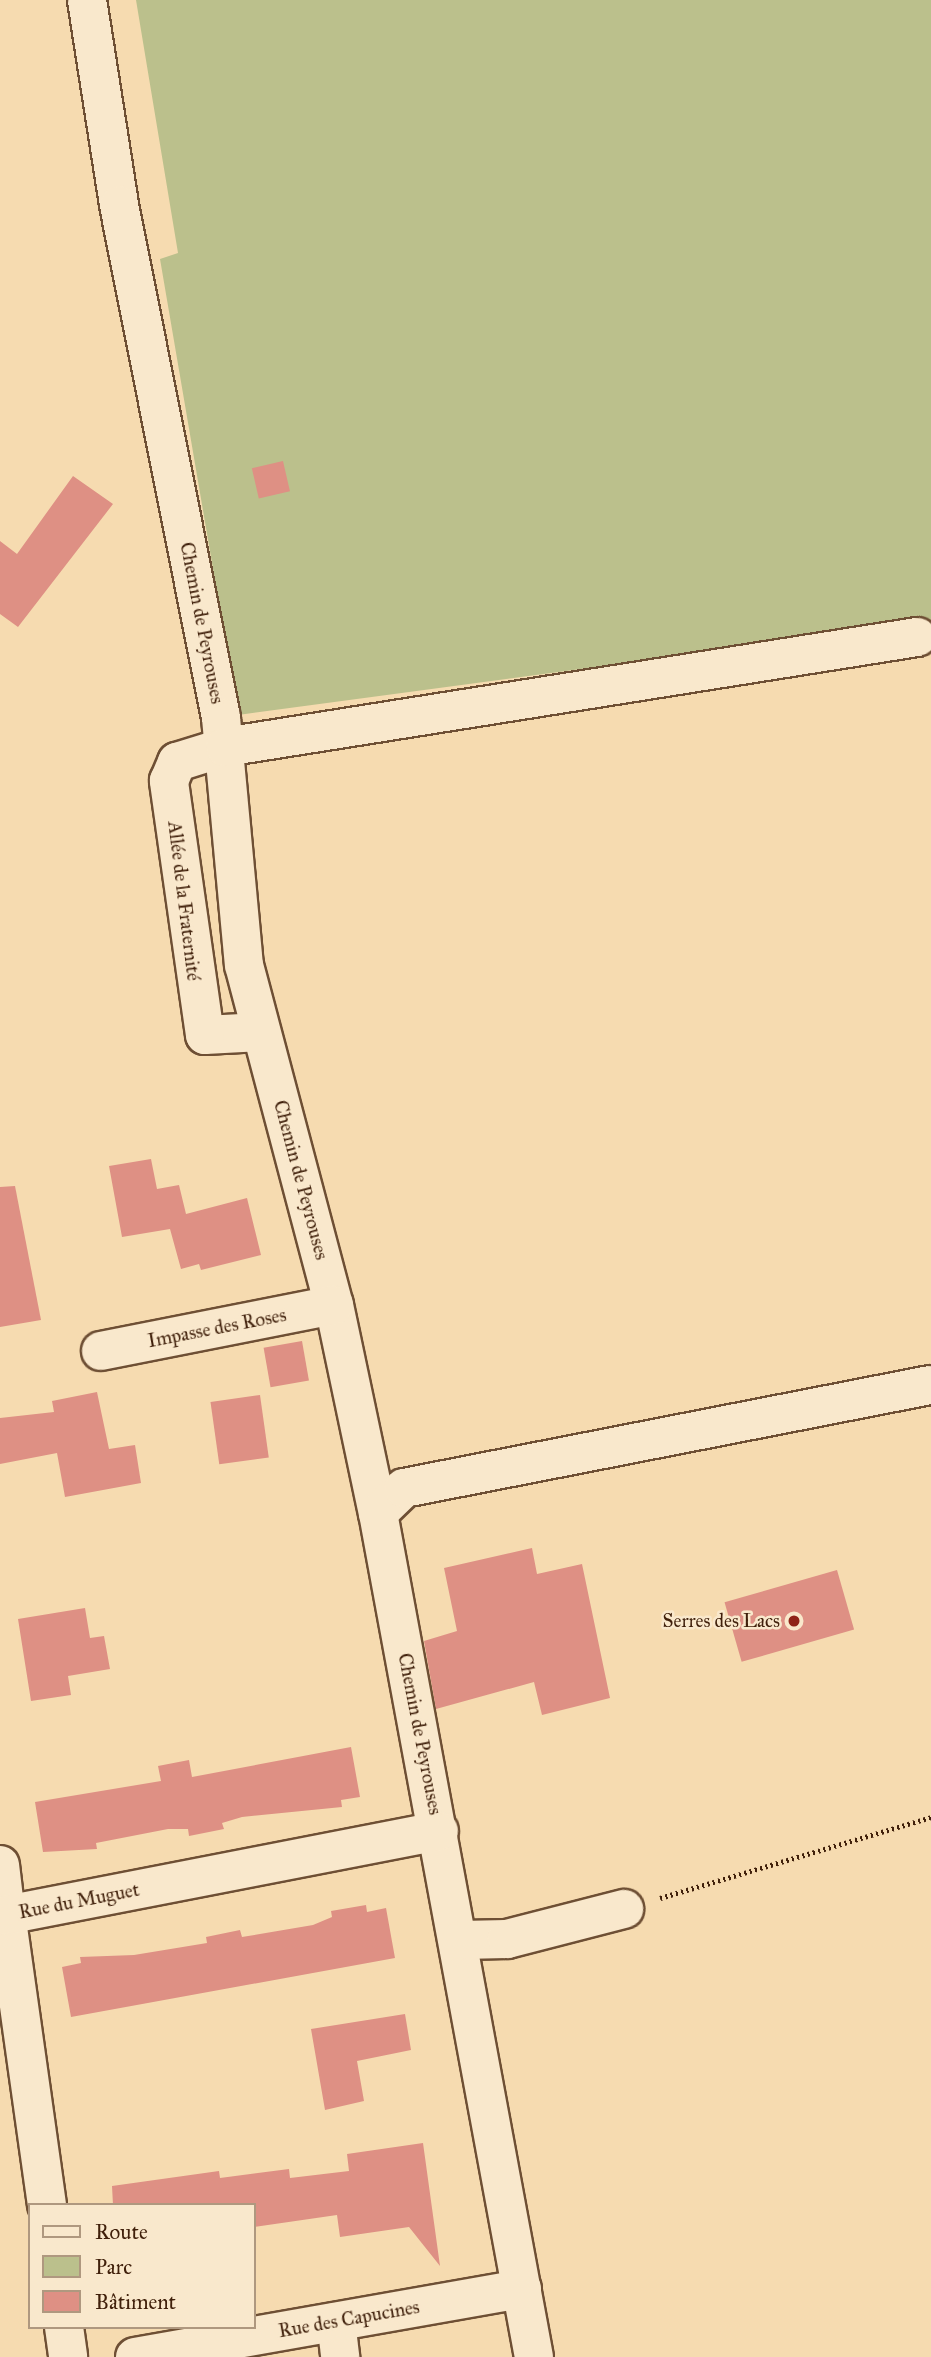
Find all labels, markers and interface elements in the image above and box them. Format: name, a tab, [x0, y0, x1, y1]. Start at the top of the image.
street label: Chemin de Peyrouses	[175, 540, 229, 706]
street label: Allée de la Fraternité	[163, 820, 205, 982]
street label: Chemin de Peyrouses	[269, 1098, 333, 1262]
street label: Impasse des Roses	[146, 1303, 288, 1353]
place label: Serres des Lacs	[663, 1610, 780, 1632]
marker: Serres des Lacs	[786, 1613, 802, 1629]
street label: Chemin de Peyrouses	[393, 1651, 447, 1817]
street label: Rue du Muguet	[17, 1878, 141, 1924]
legend	[28, 2203, 256, 2329]
text: Route	[95, 2219, 148, 2245]
text: Parc	[95, 2254, 132, 2280]
text: Bâtiment	[95, 2289, 176, 2315]
street label: Rue des Capucines	[277, 2295, 421, 2343]

